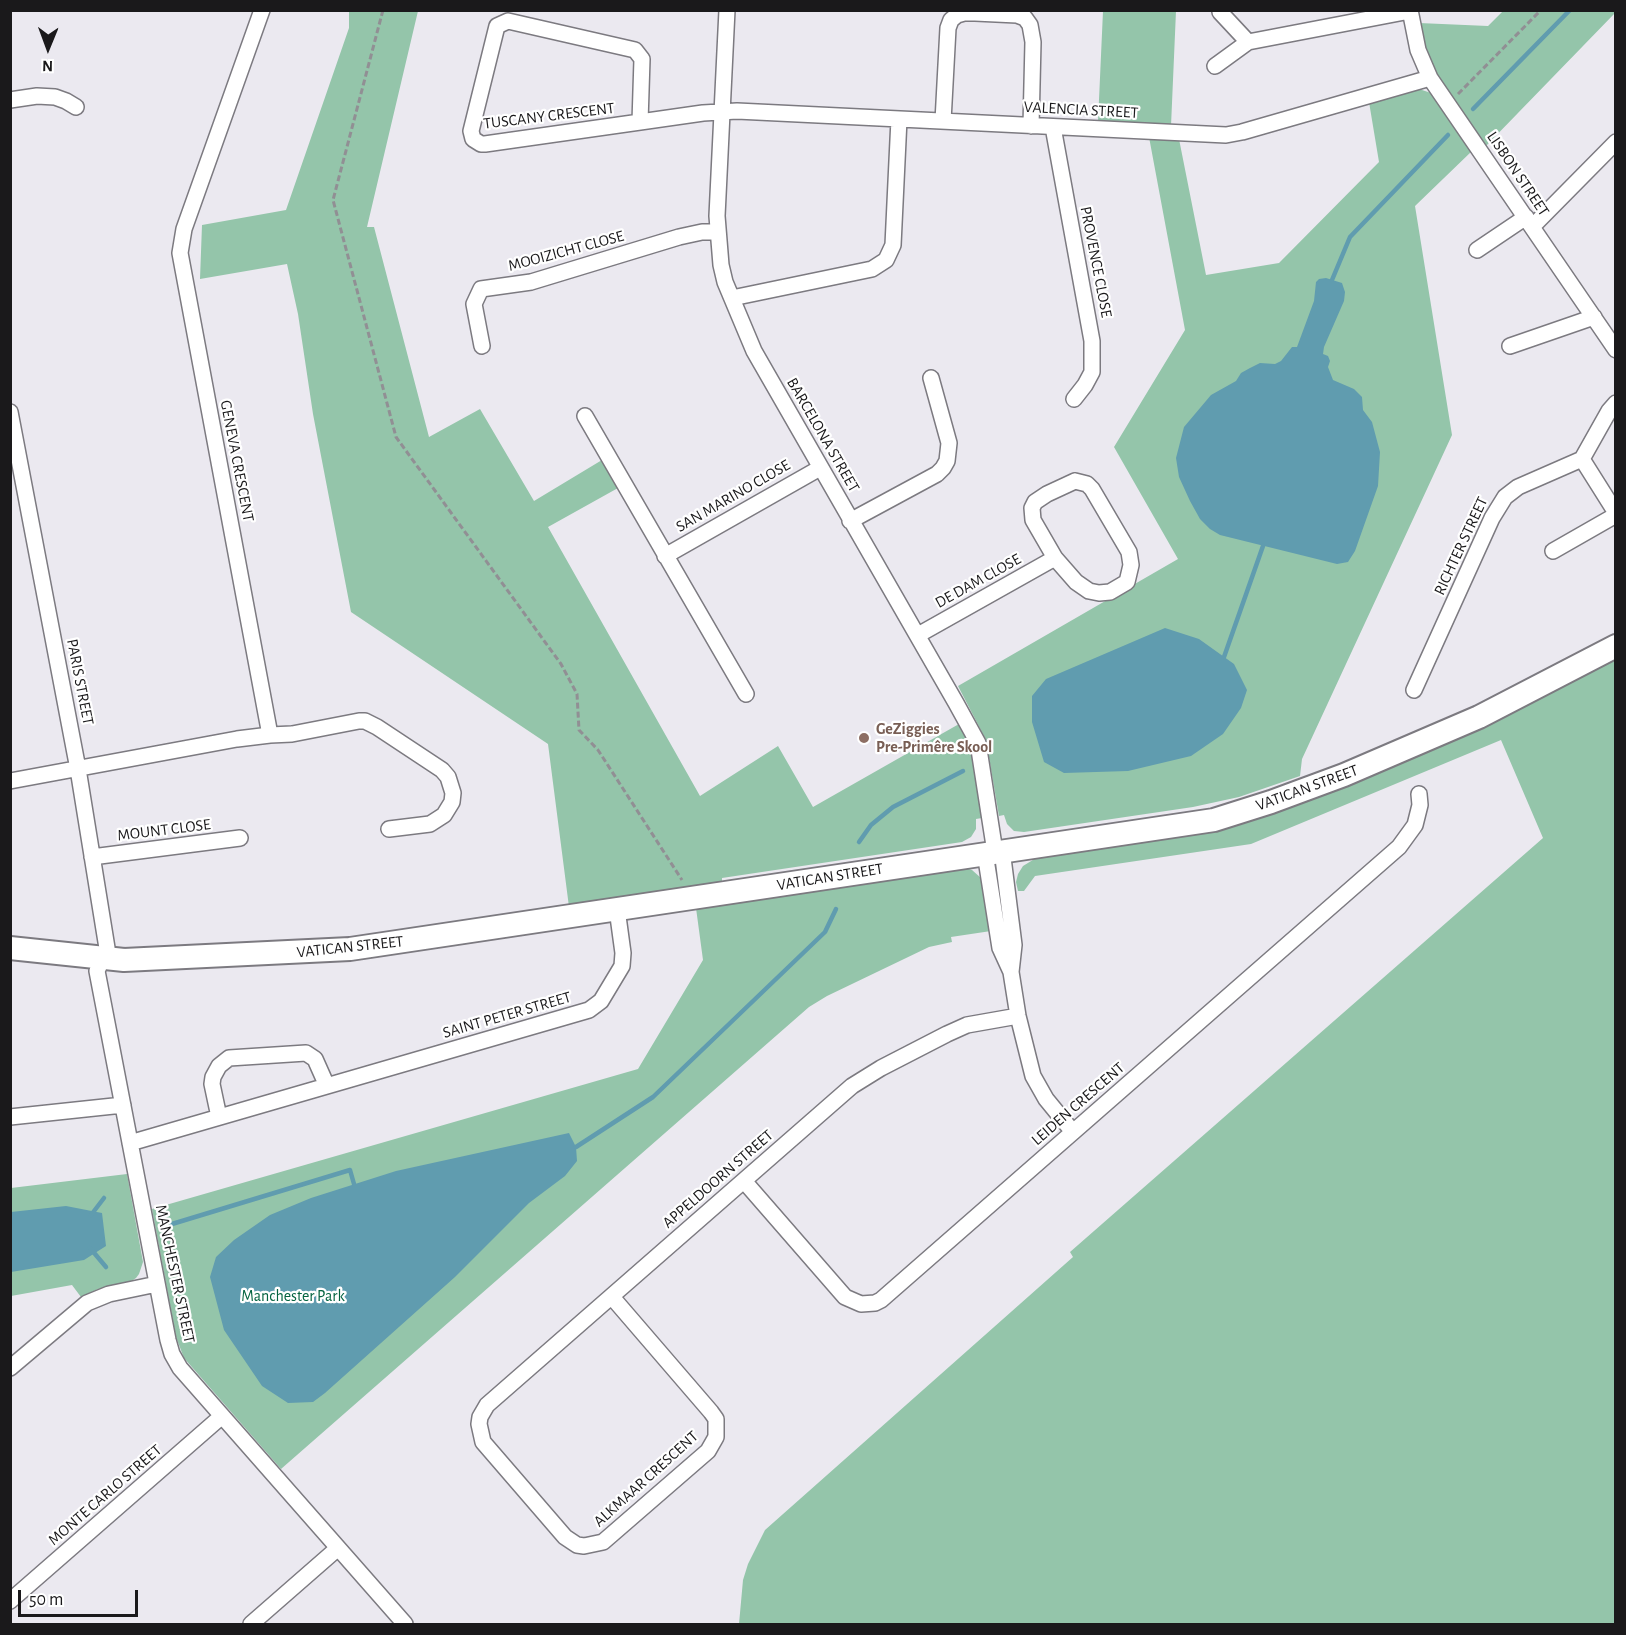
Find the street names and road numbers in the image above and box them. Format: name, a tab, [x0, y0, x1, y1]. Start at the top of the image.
street label: VALENCIA STREET	[1023, 97, 1139, 123]
street label: TUSCANY CRESCENT	[482, 98, 616, 134]
street label: LISBON STREET	[1483, 128, 1553, 220]
street label: PROVENCE CLOSE	[1076, 205, 1116, 319]
street label: MOOIZICHT CLOSE	[506, 226, 626, 276]
street label: BARCELONA STREET	[782, 374, 864, 496]
street label: GENEVA CRESCENT	[216, 399, 258, 523]
street label: SAN MARINO CLOSE	[672, 456, 794, 536]
street label: RICHTER STREET	[1430, 494, 1492, 598]
street label: DE DAM CLOSE	[932, 550, 1024, 612]
street label: PARIS STREET	[62, 637, 98, 727]
street label: VATICAN STREET	[1253, 761, 1361, 815]
street label: MOUNT CLOSE	[116, 815, 212, 845]
street label: VATICAN STREET	[776, 859, 884, 895]
street label: VATICAN STREET	[296, 932, 404, 962]
street label: SAINT PETER STREET	[441, 987, 573, 1043]
street label: LEIDEN CRESCENT	[1027, 1058, 1129, 1150]
street label: APPELDOORN STREET	[659, 1126, 777, 1232]
street label: MANCHESTER STREET	[151, 1203, 199, 1345]
street label: ALKMAAR CRESCENT	[590, 1427, 702, 1531]
street label: MONTE CARLO STREET	[44, 1440, 166, 1550]

